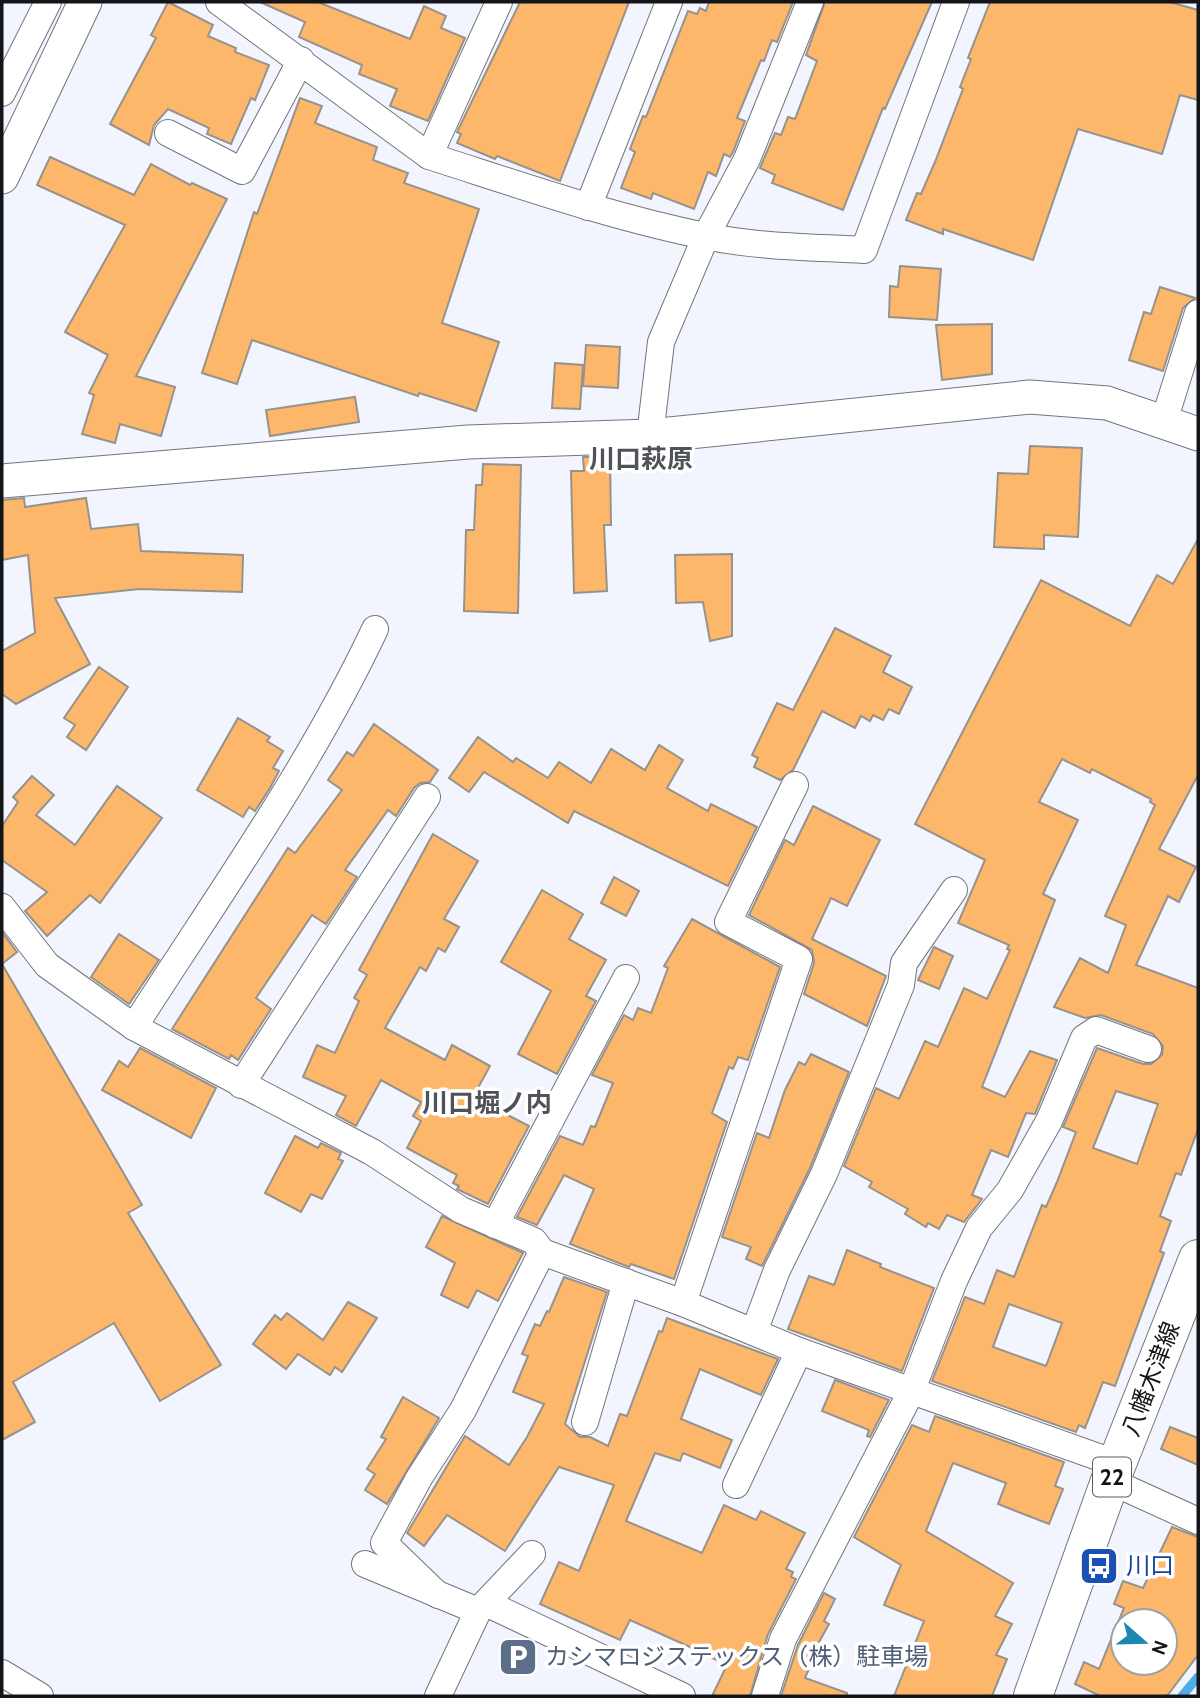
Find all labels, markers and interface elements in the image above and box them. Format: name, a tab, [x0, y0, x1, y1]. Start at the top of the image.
district label: 川口萩原	[589, 443, 693, 475]
district label: 川口堀ノ内	[422, 1087, 552, 1119]
street label: 八幡木津線	[1115, 1318, 1186, 1440]
road number: 22	[1093, 1458, 1131, 1496]
bus stop icon: 川口	[1078, 1545, 1120, 1587]
place label: 川口	[1126, 1551, 1174, 1580]
north arrow	[1109, 1607, 1179, 1677]
parking icon: カシマロジステックス（株）駐車場	[497, 1636, 539, 1678]
text: N	[1146, 1637, 1173, 1658]
place label: カシマロジステックス（株）駐車場	[545, 1642, 928, 1671]

